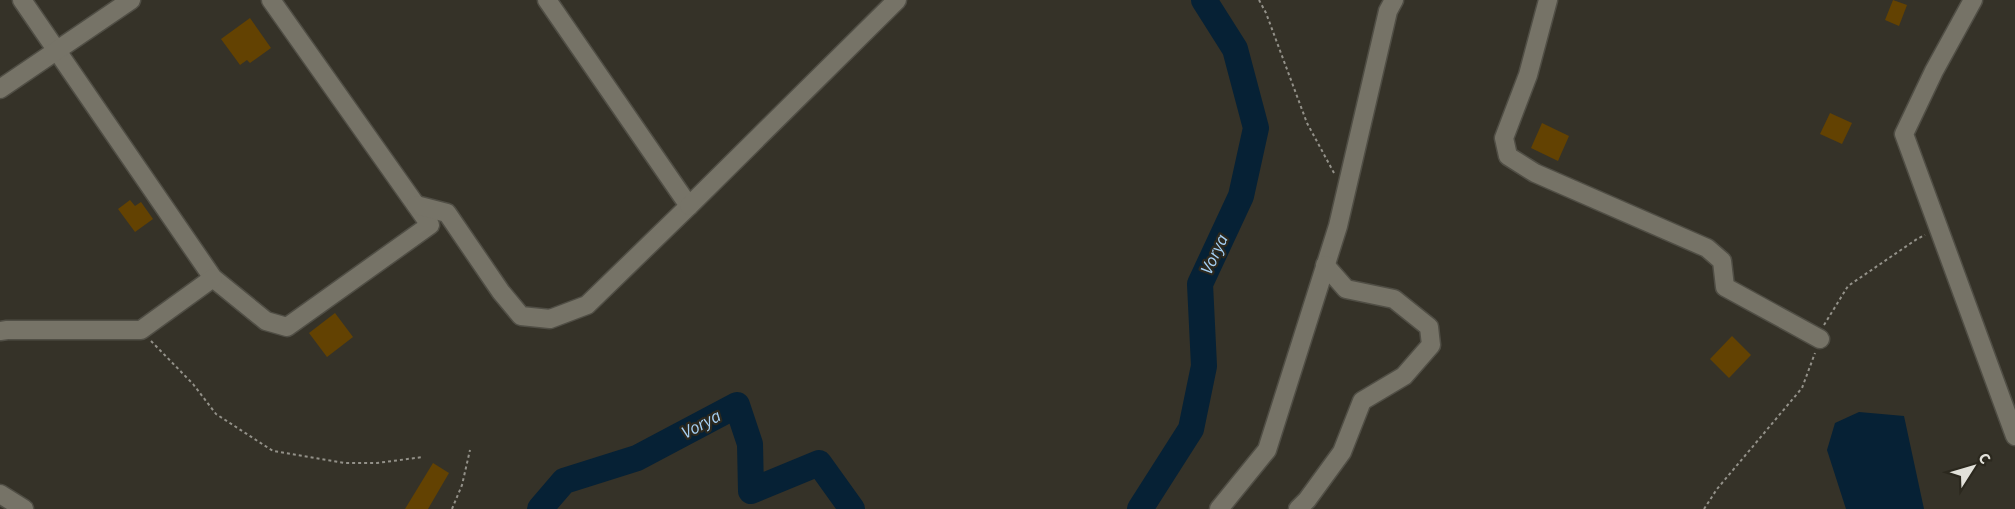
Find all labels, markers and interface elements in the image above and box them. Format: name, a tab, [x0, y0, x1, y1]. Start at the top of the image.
water label: Vorya	[1194, 230, 1235, 278]
water label: Vorya	[677, 403, 726, 445]
north arrow	[1943, 437, 2003, 497]
text: С	[1973, 448, 1996, 469]

